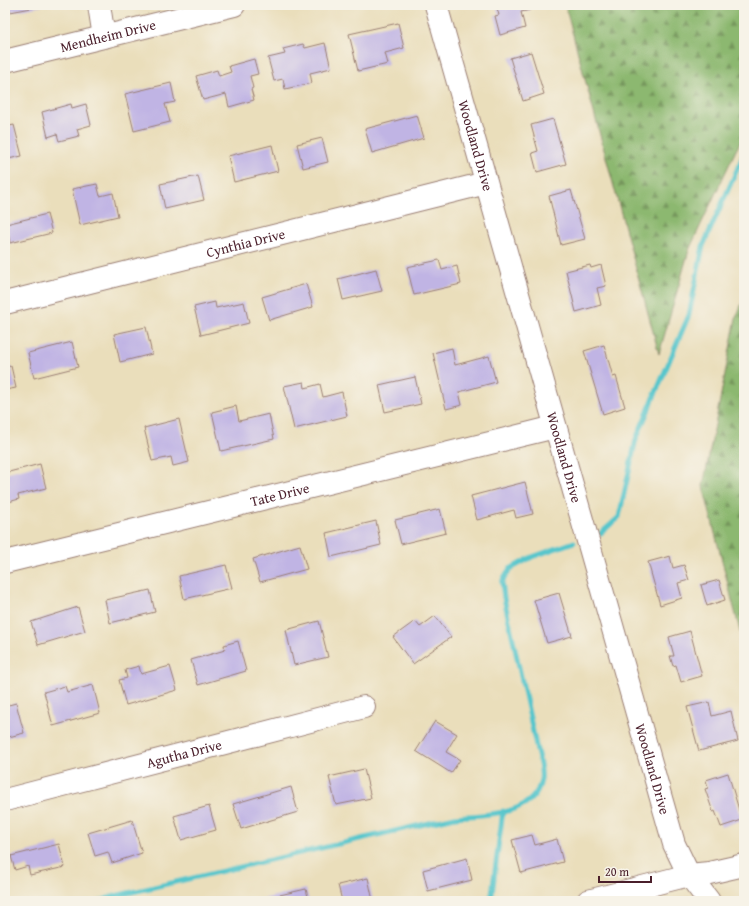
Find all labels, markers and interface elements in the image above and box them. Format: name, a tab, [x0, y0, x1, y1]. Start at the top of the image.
street label: Mendheim Drive	[58, 14, 158, 57]
street label: Woodland Drive	[453, 98, 498, 194]
street label: Cynthia Drive	[204, 223, 287, 262]
street label: Woodland Drive	[542, 409, 587, 505]
street label: Tate Drive	[248, 478, 312, 511]
street label: Woodland Drive	[630, 721, 675, 817]
street label: Agutha Drive	[144, 734, 224, 773]
scale bar	[599, 858, 651, 884]
text: 20 m	[605, 863, 629, 880]

